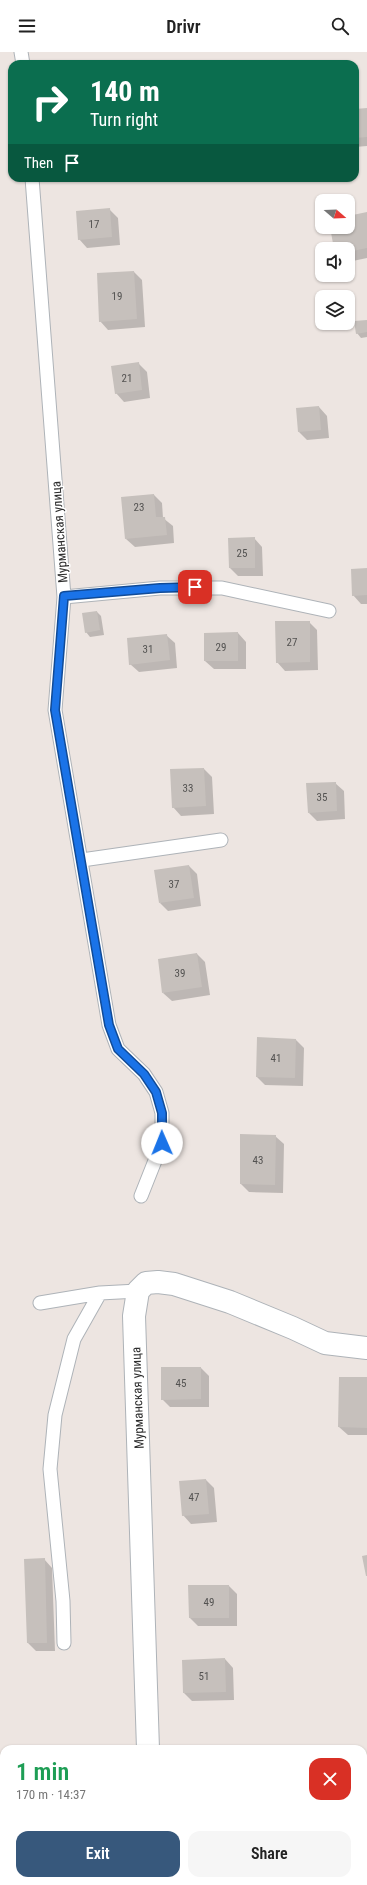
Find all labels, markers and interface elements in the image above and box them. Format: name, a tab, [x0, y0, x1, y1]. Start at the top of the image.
icon: menu	[16, 15, 38, 37]
icon: search	[329, 15, 351, 37]
text: Drivr	[166, 16, 201, 37]
text: 140 m	[90, 75, 160, 108]
icon: right	[24, 76, 76, 128]
text: Turn right	[90, 109, 158, 130]
icon: arrive	[61, 152, 83, 174]
text: Then	[24, 154, 53, 172]
north arrow	[315, 194, 355, 234]
map controls	[315, 194, 355, 330]
house number: 17	[89, 218, 99, 231]
button: sound	[315, 242, 355, 282]
house number: 19	[112, 290, 122, 303]
button: layers	[315, 290, 355, 330]
house number: 21	[122, 372, 132, 385]
street label: Мурманская улица	[48, 481, 71, 583]
house number: 23	[134, 501, 144, 514]
house number: 25	[237, 547, 247, 560]
pin	[178, 570, 212, 604]
icon: arrive	[184, 576, 206, 598]
house number: 27	[287, 636, 297, 649]
house number: 29	[216, 641, 226, 654]
house number: 31	[143, 643, 153, 656]
house number: 33	[183, 782, 193, 795]
house number: 35	[317, 791, 327, 804]
house number: 37	[169, 878, 179, 891]
house number: 39	[175, 967, 185, 980]
house number: 41	[271, 1052, 281, 1065]
position arrow	[141, 1122, 183, 1164]
house number: 43	[253, 1154, 263, 1167]
street label: Мурманская улица	[128, 1347, 147, 1449]
house number: 45	[176, 1377, 186, 1390]
house number: 47	[189, 1491, 199, 1504]
house number: 49	[204, 1596, 214, 1609]
house number: 51	[199, 1670, 209, 1683]
text: 1 min	[16, 1758, 69, 1786]
button: close	[309, 1758, 351, 1800]
text: 170 m · 14:37	[16, 1787, 86, 1802]
button: Exit	[16, 1831, 180, 1877]
button: Share	[188, 1831, 351, 1877]

